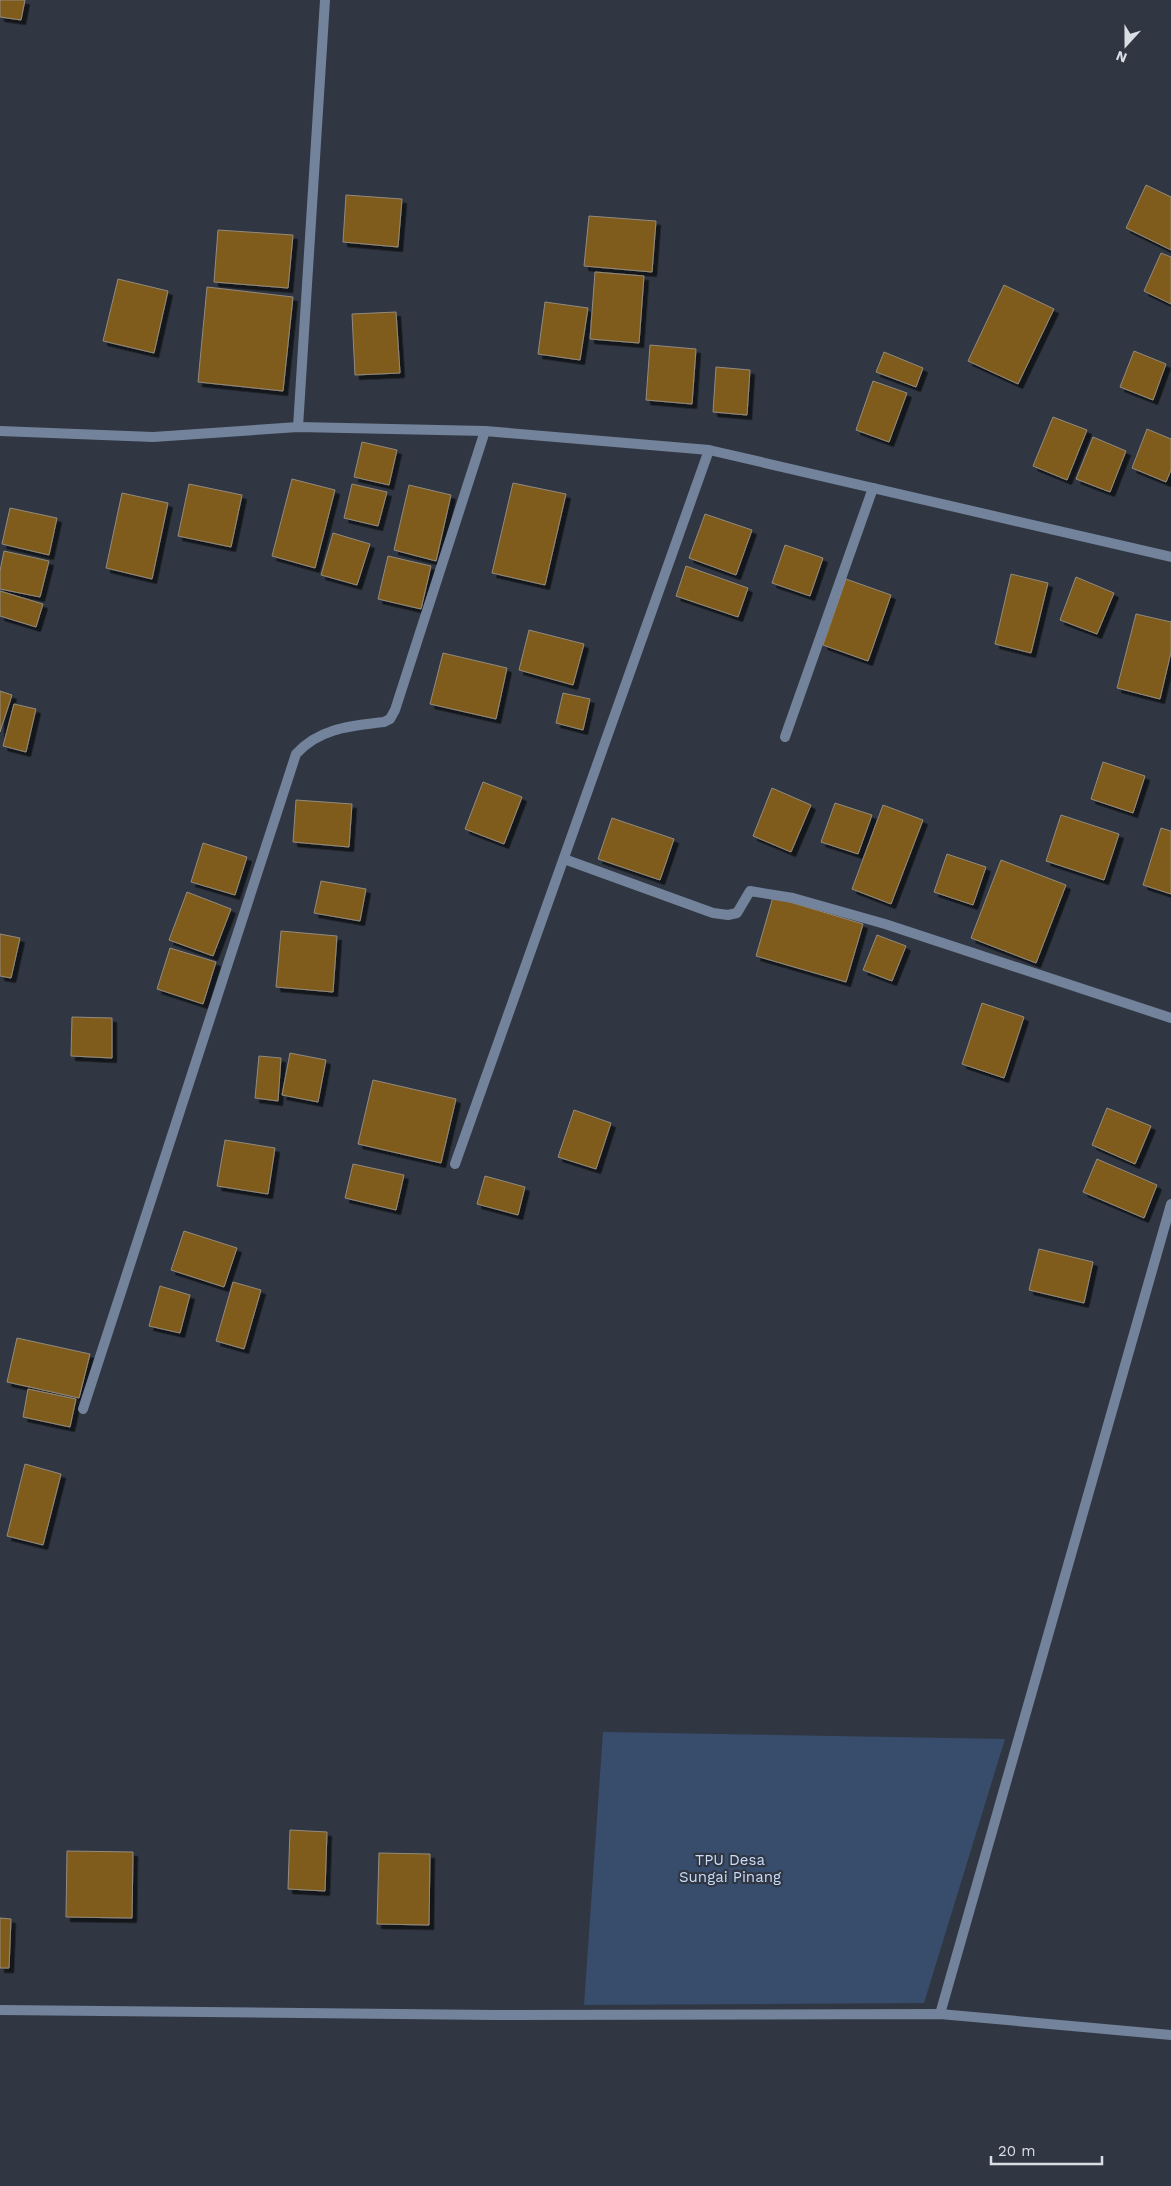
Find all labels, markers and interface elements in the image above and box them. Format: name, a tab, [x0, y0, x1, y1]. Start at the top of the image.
north arrow	[1101, 20, 1151, 70]
text: N	[1114, 48, 1129, 66]
park label: TPU Desa Sungai Pinang	[679, 1851, 781, 1886]
scale bar	[991, 2134, 1102, 2166]
text: 20 m	[998, 2142, 1036, 2160]

